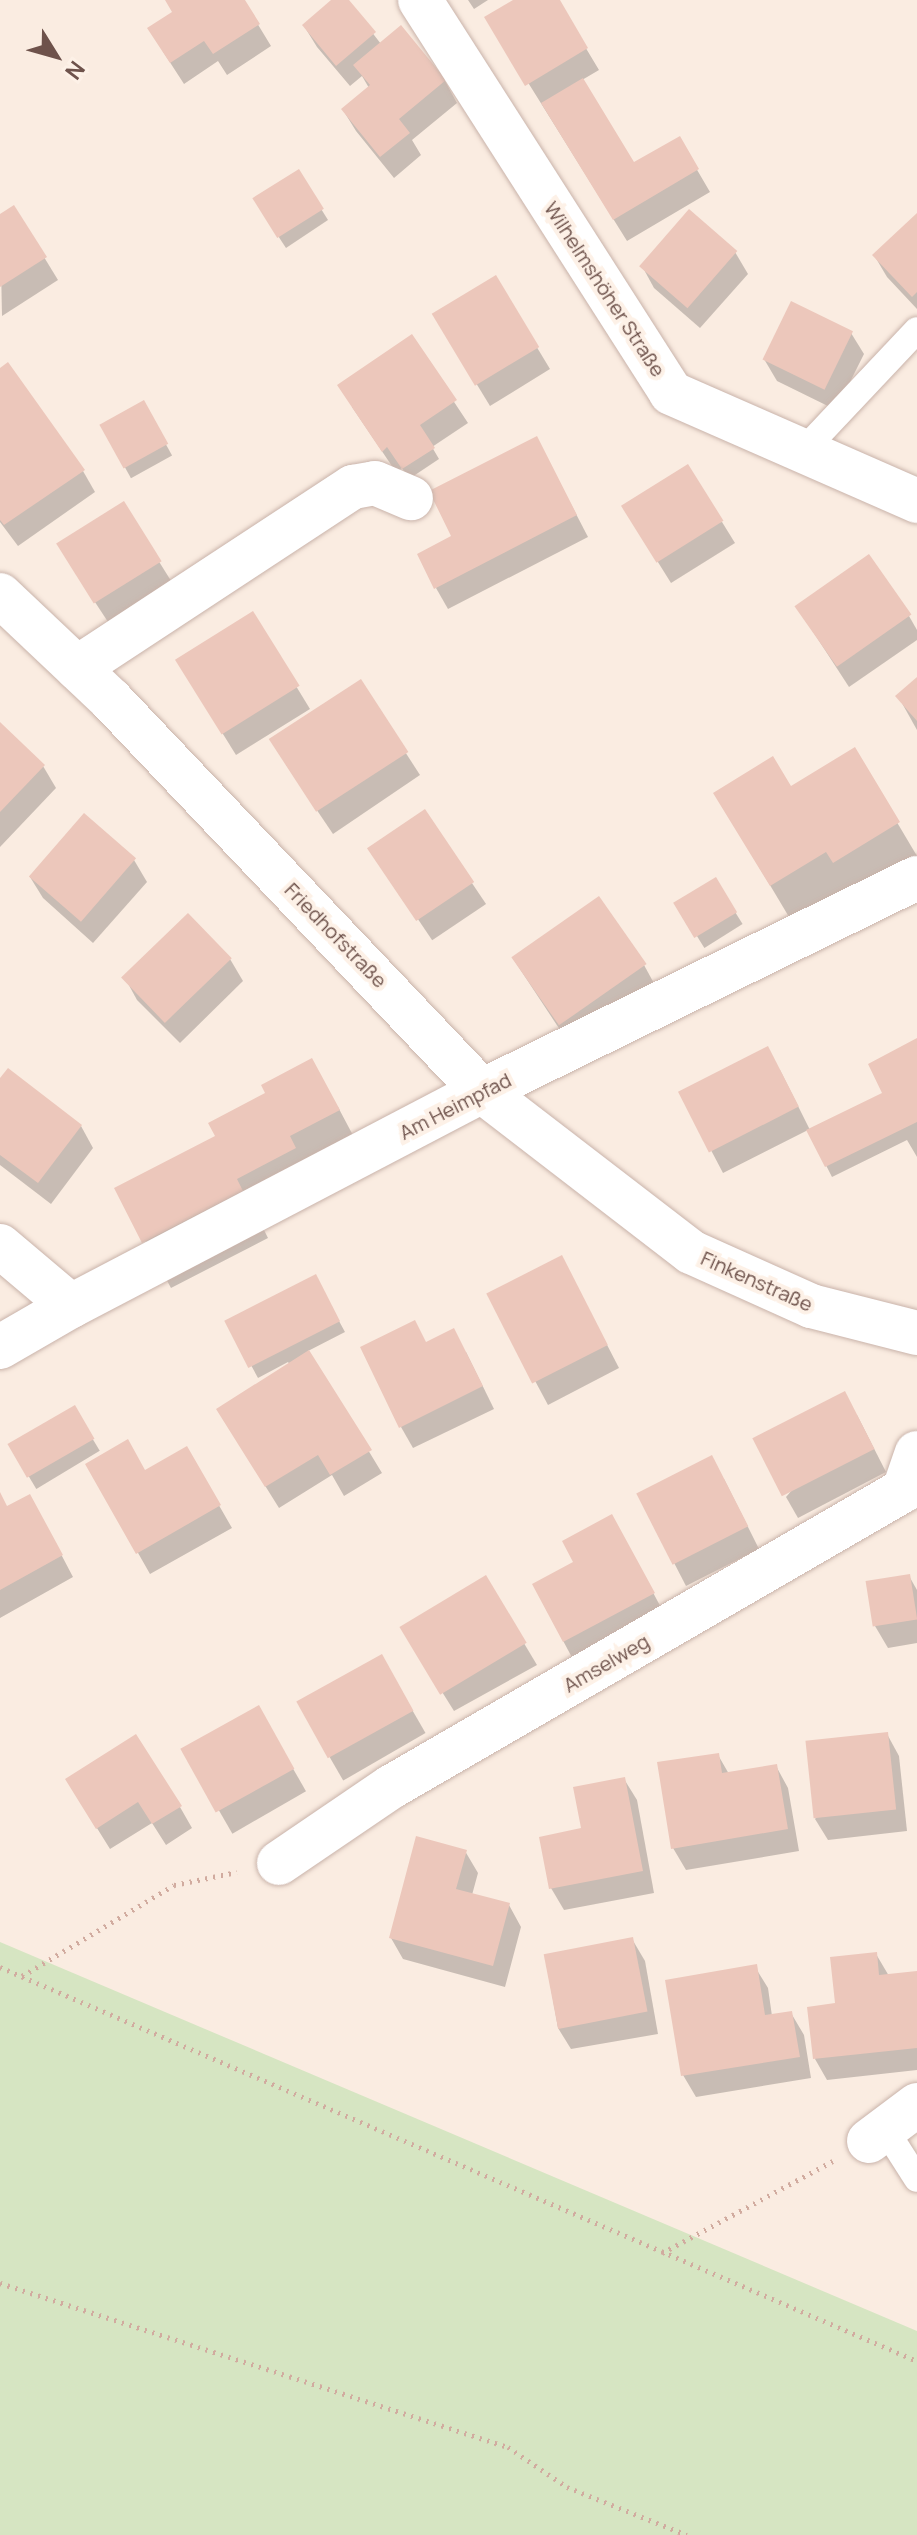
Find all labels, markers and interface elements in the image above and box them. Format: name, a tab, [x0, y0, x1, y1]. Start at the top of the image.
north arrow	[16, 16, 96, 96]
text: N	[58, 55, 92, 86]
street label: Wilhelmshöher Straße	[539, 197, 671, 381]
street label: Friedhofstraße	[280, 878, 392, 992]
street label: Am Heimpfad	[395, 1068, 515, 1144]
street label: Finkenstraße	[697, 1246, 817, 1316]
street label: Amselweg	[559, 1629, 653, 1697]

